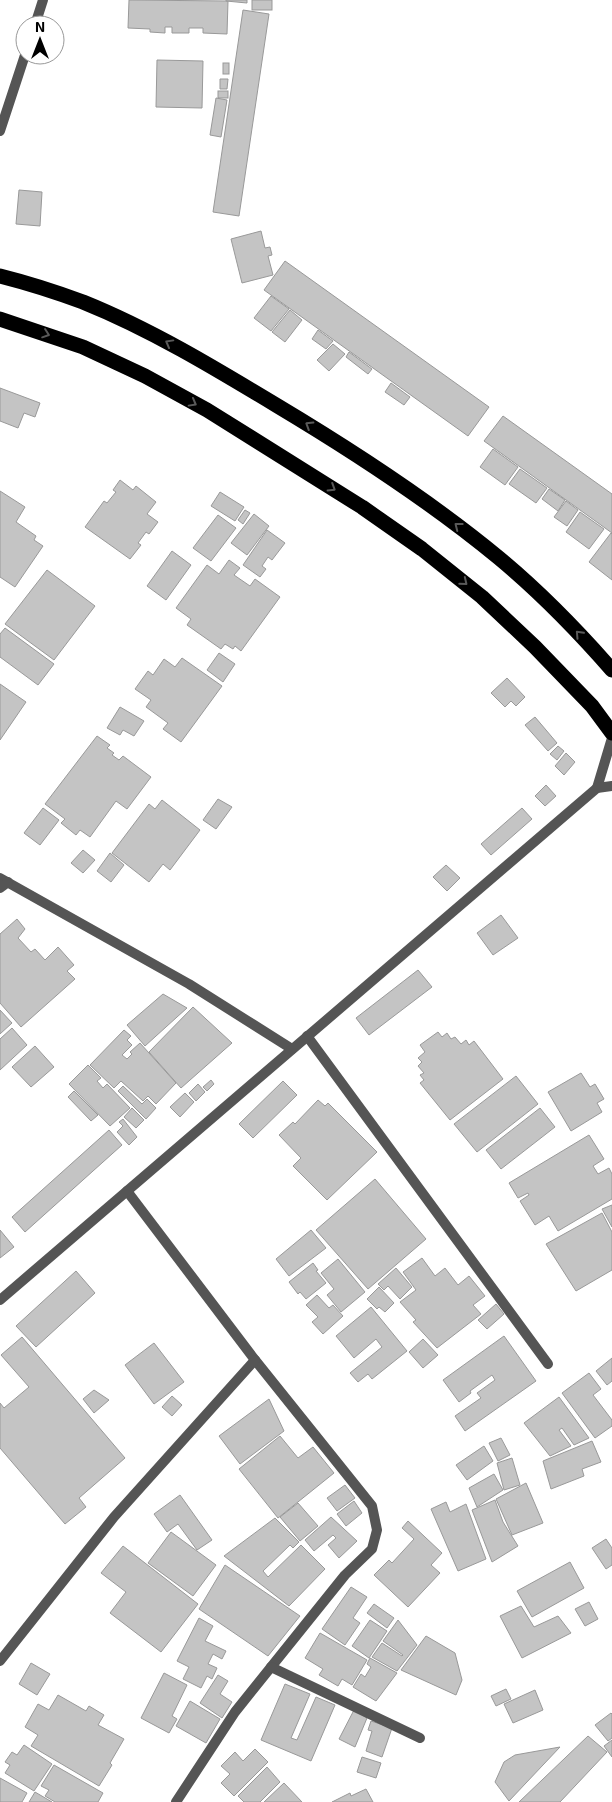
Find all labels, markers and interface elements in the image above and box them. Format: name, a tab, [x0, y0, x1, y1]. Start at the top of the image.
north arrow	[15, 15, 65, 65]
text: N	[35, 18, 45, 35]
one-way arrow	[41, 328, 50, 338]
one-way arrow	[165, 339, 174, 349]
one-way arrow	[188, 396, 197, 406]
one-way arrow	[305, 422, 314, 431]
one-way arrow	[326, 482, 335, 491]
one-way arrow	[455, 523, 464, 531]
one-way arrow	[458, 577, 467, 585]
one-way arrow	[576, 630, 585, 639]

